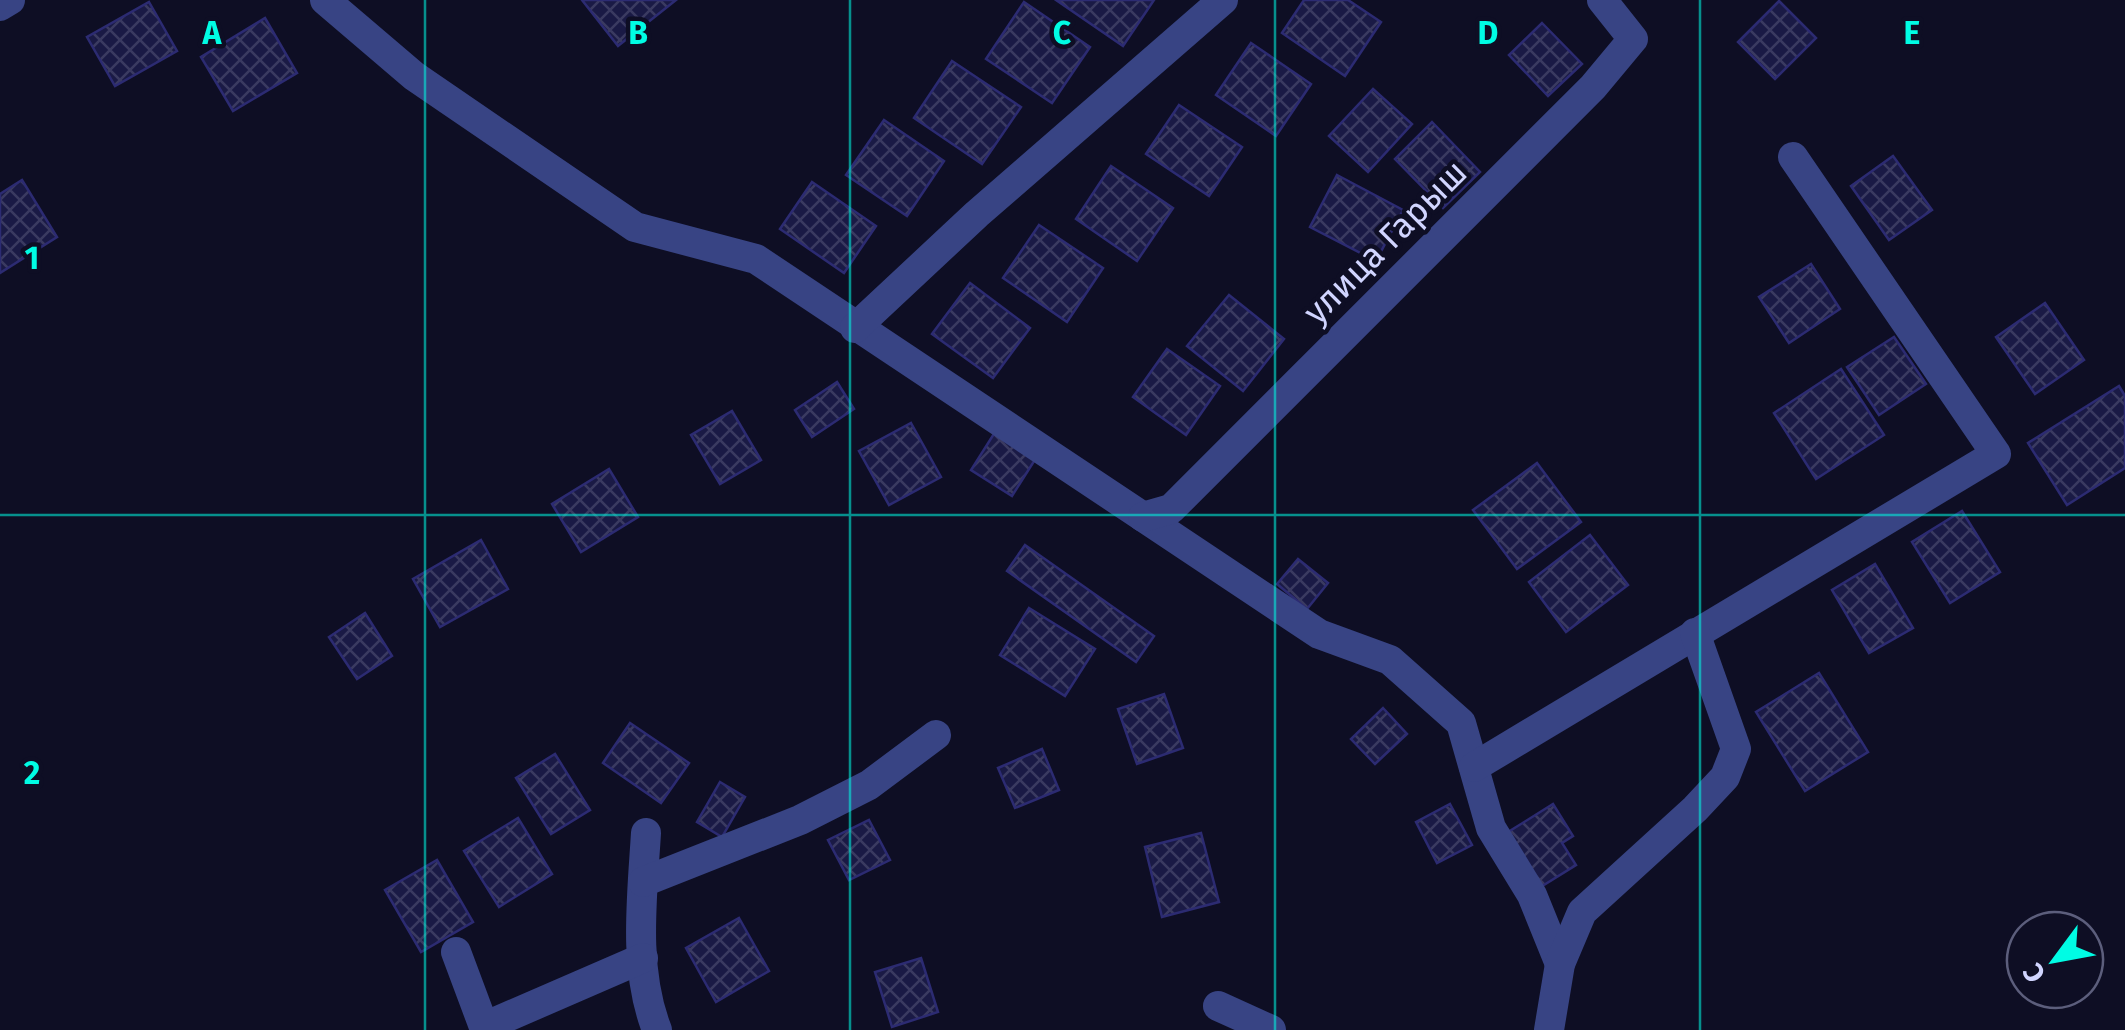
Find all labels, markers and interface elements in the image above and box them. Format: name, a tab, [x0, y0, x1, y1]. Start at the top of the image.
text: A	[202, 14, 223, 52]
text: B	[628, 14, 648, 52]
text: C	[1053, 14, 1072, 52]
text: D	[1478, 14, 1498, 52]
text: E	[1904, 14, 1920, 52]
street label: улица Гарыш	[1294, 151, 1476, 333]
text: 1	[25, 239, 39, 277]
text: 2	[24, 754, 40, 792]
north arrow	[2005, 910, 2105, 1010]
text: С	[2016, 957, 2052, 989]

